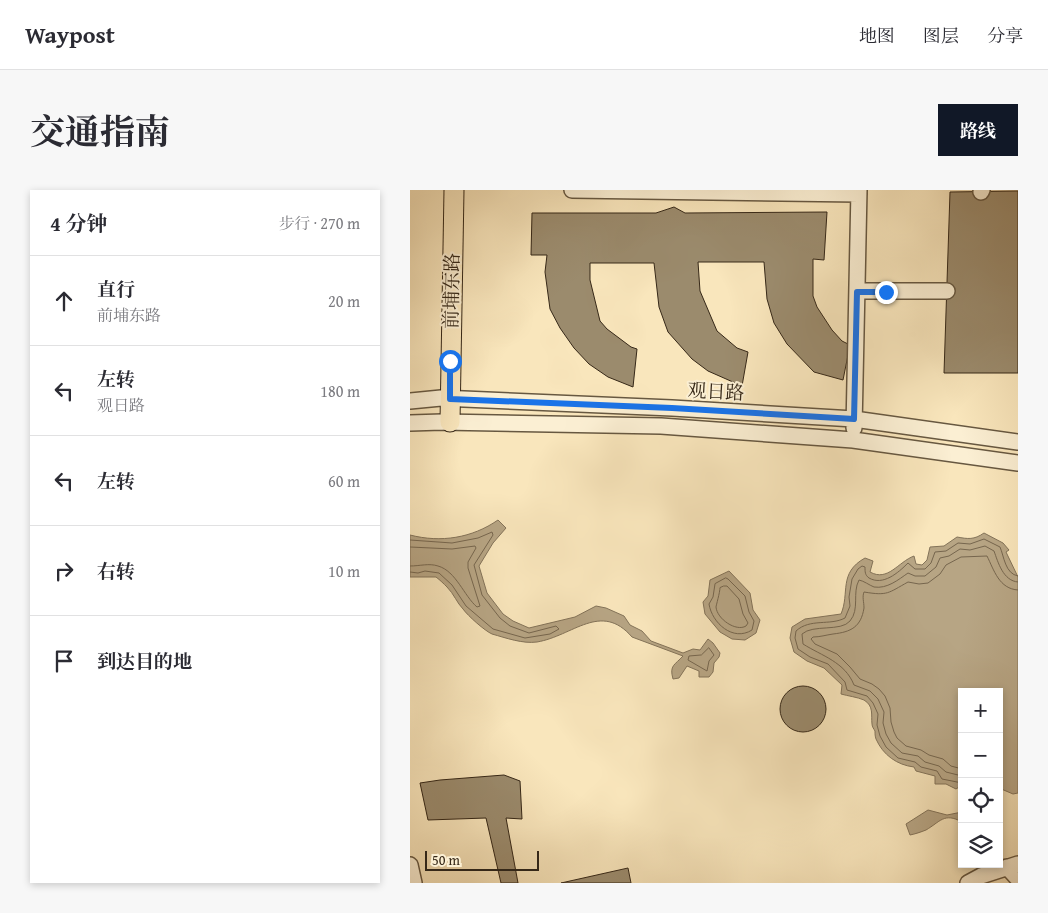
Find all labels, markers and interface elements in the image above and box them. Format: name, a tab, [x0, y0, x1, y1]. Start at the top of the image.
text: Waypost	[25, 17, 115, 52]
text: 地图	[859, 22, 895, 49]
text: 图层	[923, 22, 959, 49]
text: 分享	[987, 22, 1023, 49]
button: 路线	[938, 104, 1018, 156]
text: 交通指南	[30, 106, 170, 157]
text: 4 分钟	[50, 208, 108, 239]
text: 步行 · 270 m	[279, 211, 360, 235]
street label: 前埔东路	[436, 253, 466, 329]
text: 直行	[97, 275, 135, 303]
route end	[875, 281, 898, 304]
icon: ahead	[50, 287, 78, 315]
text: 20 m	[328, 289, 360, 313]
text: 前埔东路	[97, 303, 161, 327]
route start	[439, 350, 462, 373]
text: 左转	[97, 365, 135, 393]
street label: 观日路	[687, 376, 745, 406]
icon: left	[50, 377, 78, 405]
text: 180 m	[320, 379, 360, 403]
text: 观日路	[97, 393, 145, 417]
icon: left	[50, 467, 78, 495]
text: 左转	[97, 467, 135, 495]
text: 60 m	[328, 469, 360, 493]
icon: right	[50, 557, 78, 585]
text: 右转	[97, 557, 135, 585]
text: 10 m	[328, 559, 360, 583]
icon: arrive	[50, 647, 78, 675]
text: 到达目的地	[97, 647, 192, 675]
map controls	[958, 688, 1003, 868]
button: +	[958, 688, 1003, 733]
button: −	[958, 733, 1003, 778]
button: locate	[958, 778, 1003, 823]
button: layers	[958, 823, 1003, 868]
scale bar	[425, 848, 539, 871]
text: 50 m	[432, 850, 460, 870]

